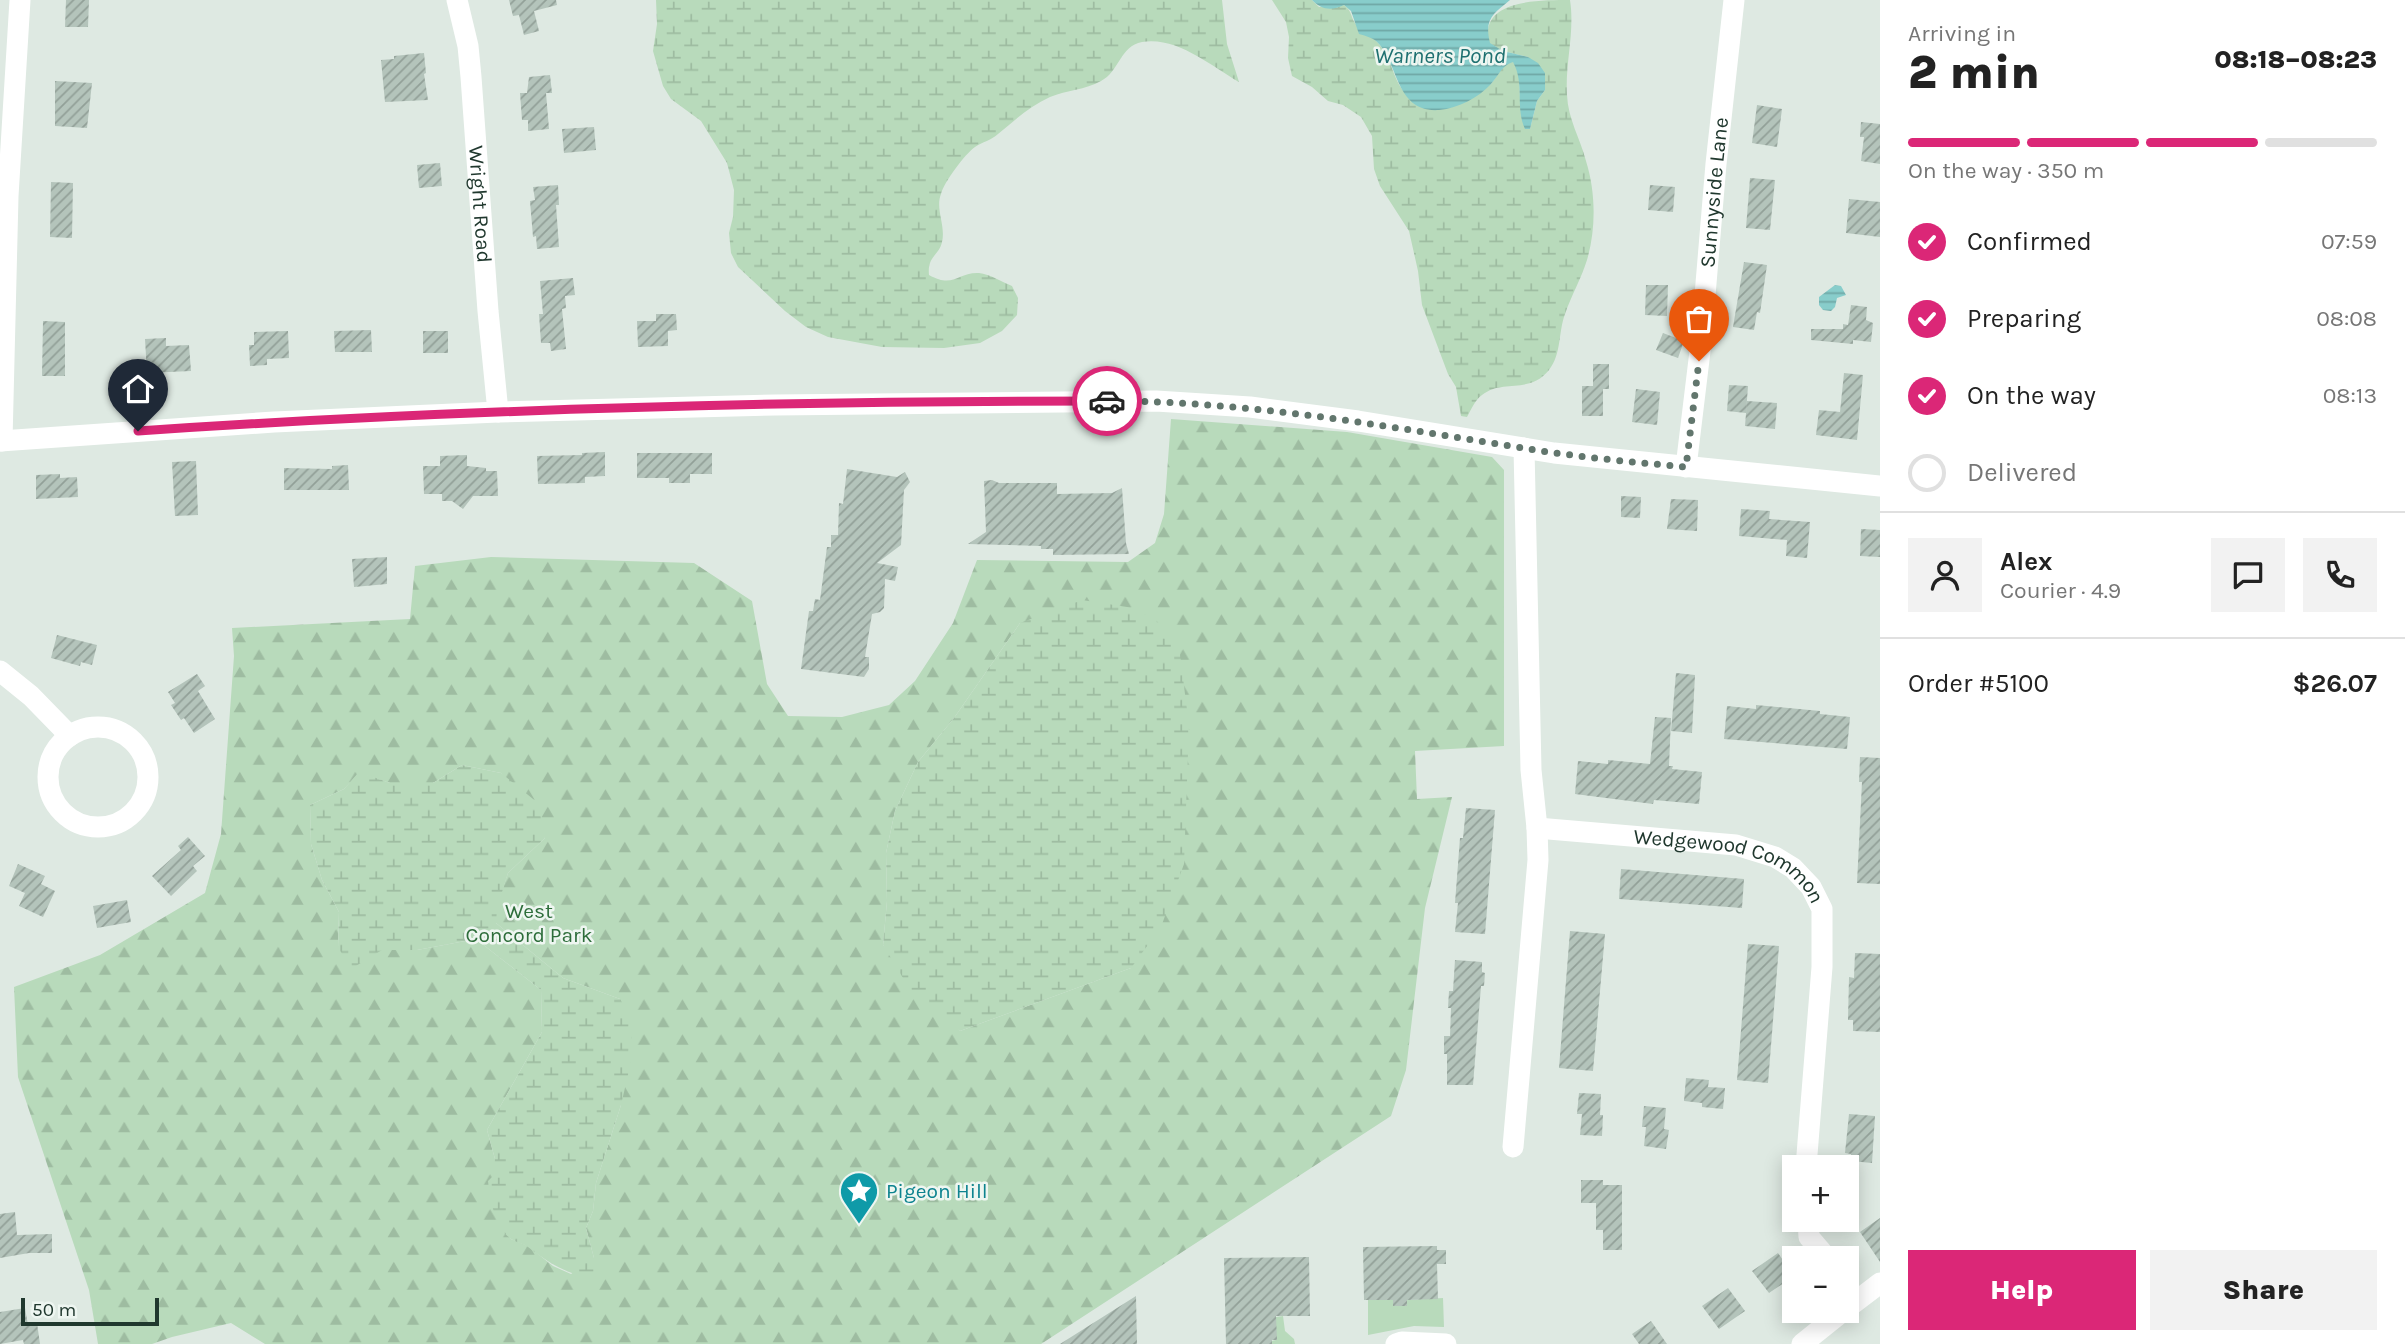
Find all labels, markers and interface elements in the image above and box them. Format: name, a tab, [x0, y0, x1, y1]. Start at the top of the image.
text: Arriving in	[1908, 20, 2016, 47]
water label: Warners Pond	[1374, 42, 1506, 69]
text: 08:18–08:23	[2214, 44, 2377, 75]
text: 2 min	[1908, 46, 2040, 100]
street label: Sunnyside Lane	[1695, 116, 1733, 269]
street label: Wright Road	[464, 145, 496, 264]
text: On the way · 350 m	[1908, 157, 2104, 184]
icon: check	[1908, 223, 1946, 261]
text: Confirmed	[1967, 226, 2092, 257]
text: 07:59	[2321, 228, 2377, 255]
pin	[1669, 289, 1729, 361]
icon: bag	[1680, 300, 1718, 338]
icon: check	[1908, 300, 1946, 338]
text: Preparing	[1967, 303, 2081, 334]
text: 08:08	[2316, 305, 2377, 332]
pin	[108, 359, 168, 431]
courier	[1072, 366, 1142, 436]
icon: home	[119, 370, 157, 408]
icon: check	[1908, 377, 1946, 415]
text: On the way	[1967, 380, 2096, 411]
icon: car	[1088, 382, 1126, 420]
text: 08:13	[2323, 382, 2377, 409]
text: Delivered	[1967, 457, 2077, 488]
button: person	[1908, 538, 1982, 612]
button: chat	[2211, 538, 2285, 612]
button: phone	[2303, 538, 2377, 612]
text: Alex	[2000, 546, 2052, 577]
text: Courier · 4.9	[2000, 577, 2121, 604]
text: Order #5100	[1908, 668, 2049, 699]
text: $26.07	[2293, 668, 2377, 699]
street label: Wedgewood Common	[1632, 824, 1829, 907]
park label: West Concord Park	[466, 899, 593, 947]
map controls	[1782, 1155, 1859, 1323]
button: +	[1782, 1155, 1859, 1232]
place icon: Pigeon Hill	[838, 1170, 880, 1225]
place label: Pigeon Hill	[886, 1179, 988, 1203]
button: −	[1782, 1246, 1859, 1323]
button: Help	[1908, 1250, 2136, 1330]
button: Share	[2150, 1250, 2377, 1330]
scale bar	[21, 1295, 159, 1327]
text: 50 m	[32, 1299, 76, 1321]

